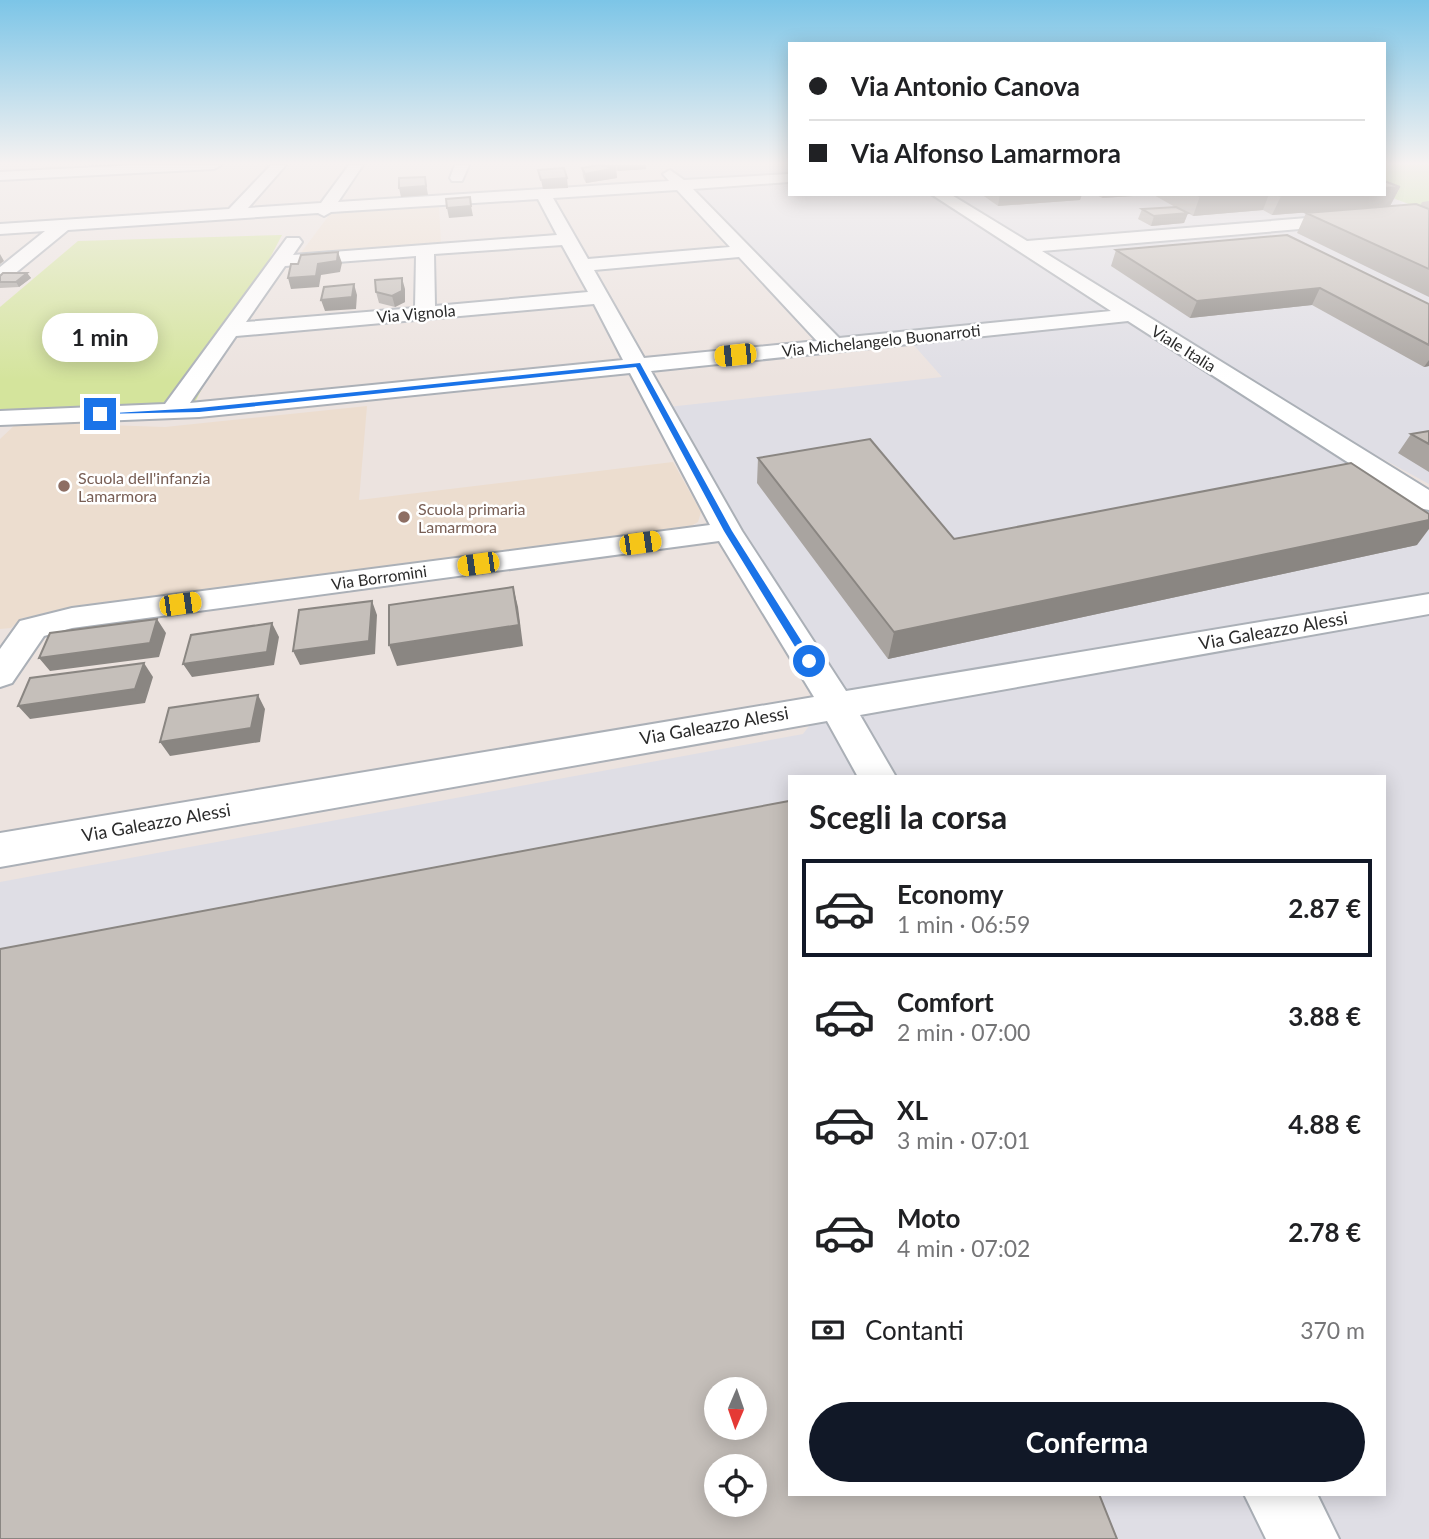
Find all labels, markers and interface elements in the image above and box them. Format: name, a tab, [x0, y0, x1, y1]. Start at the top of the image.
text: Via Antonio Canova	[851, 70, 1080, 102]
text: Via Alfonso Lamarmora	[851, 137, 1121, 169]
street label: Via Vignola	[376, 300, 456, 326]
callout: 1 min	[42, 312, 158, 362]
street label: Via Michelangelo Buonarroti	[781, 320, 981, 360]
street label: Viale Italia	[1148, 321, 1220, 375]
text: 1 min	[71, 323, 129, 351]
car	[714, 342, 757, 368]
route end	[84, 398, 116, 430]
place label: Scuola dell'infanzia Lamarmora	[78, 468, 210, 505]
marker: Scuola dell'infanzia Lamarmora	[56, 478, 72, 494]
place label: Scuola primaria Lamarmora	[418, 499, 525, 536]
marker: Scuola primaria Lamarmora	[396, 509, 412, 525]
car	[618, 530, 663, 556]
car	[456, 551, 501, 577]
street label: Via Borromini	[330, 561, 428, 593]
car	[158, 591, 203, 617]
street label: Via Galeazzo Alessi	[1197, 606, 1349, 654]
route start	[793, 645, 825, 677]
street label: Via Galeazzo Alessi	[638, 701, 790, 749]
text: Scegli la corsa	[809, 797, 1007, 836]
street label: Via Galeazzo Alessi	[80, 798, 232, 846]
icon: car	[813, 877, 876, 940]
text: Economy	[897, 878, 1003, 910]
text: 2.87 €	[1288, 892, 1361, 924]
text: 1 min · 06:59	[897, 910, 1030, 938]
icon: car	[813, 985, 876, 1048]
text: Comfort	[897, 986, 994, 1018]
text: 3.88 €	[1288, 1000, 1361, 1032]
text: 2 min · 07:00	[897, 1018, 1030, 1046]
icon: car	[813, 1093, 876, 1156]
text: XL	[897, 1094, 928, 1126]
text: 4.88 €	[1288, 1108, 1361, 1140]
text: 3 min · 07:01	[897, 1126, 1030, 1154]
icon: car	[813, 1201, 876, 1264]
text: Moto	[897, 1202, 960, 1234]
text: 2.78 €	[1288, 1216, 1361, 1248]
text: 4 min · 07:02	[897, 1234, 1030, 1262]
icon: cash	[809, 1311, 847, 1349]
text: Contanti	[865, 1314, 964, 1346]
text: 370 m	[1300, 1316, 1365, 1344]
north arrow	[704, 1377, 766, 1440]
map controls	[704, 1377, 767, 1517]
button: Conferma	[809, 1402, 1365, 1482]
button: locate	[704, 1454, 767, 1517]

